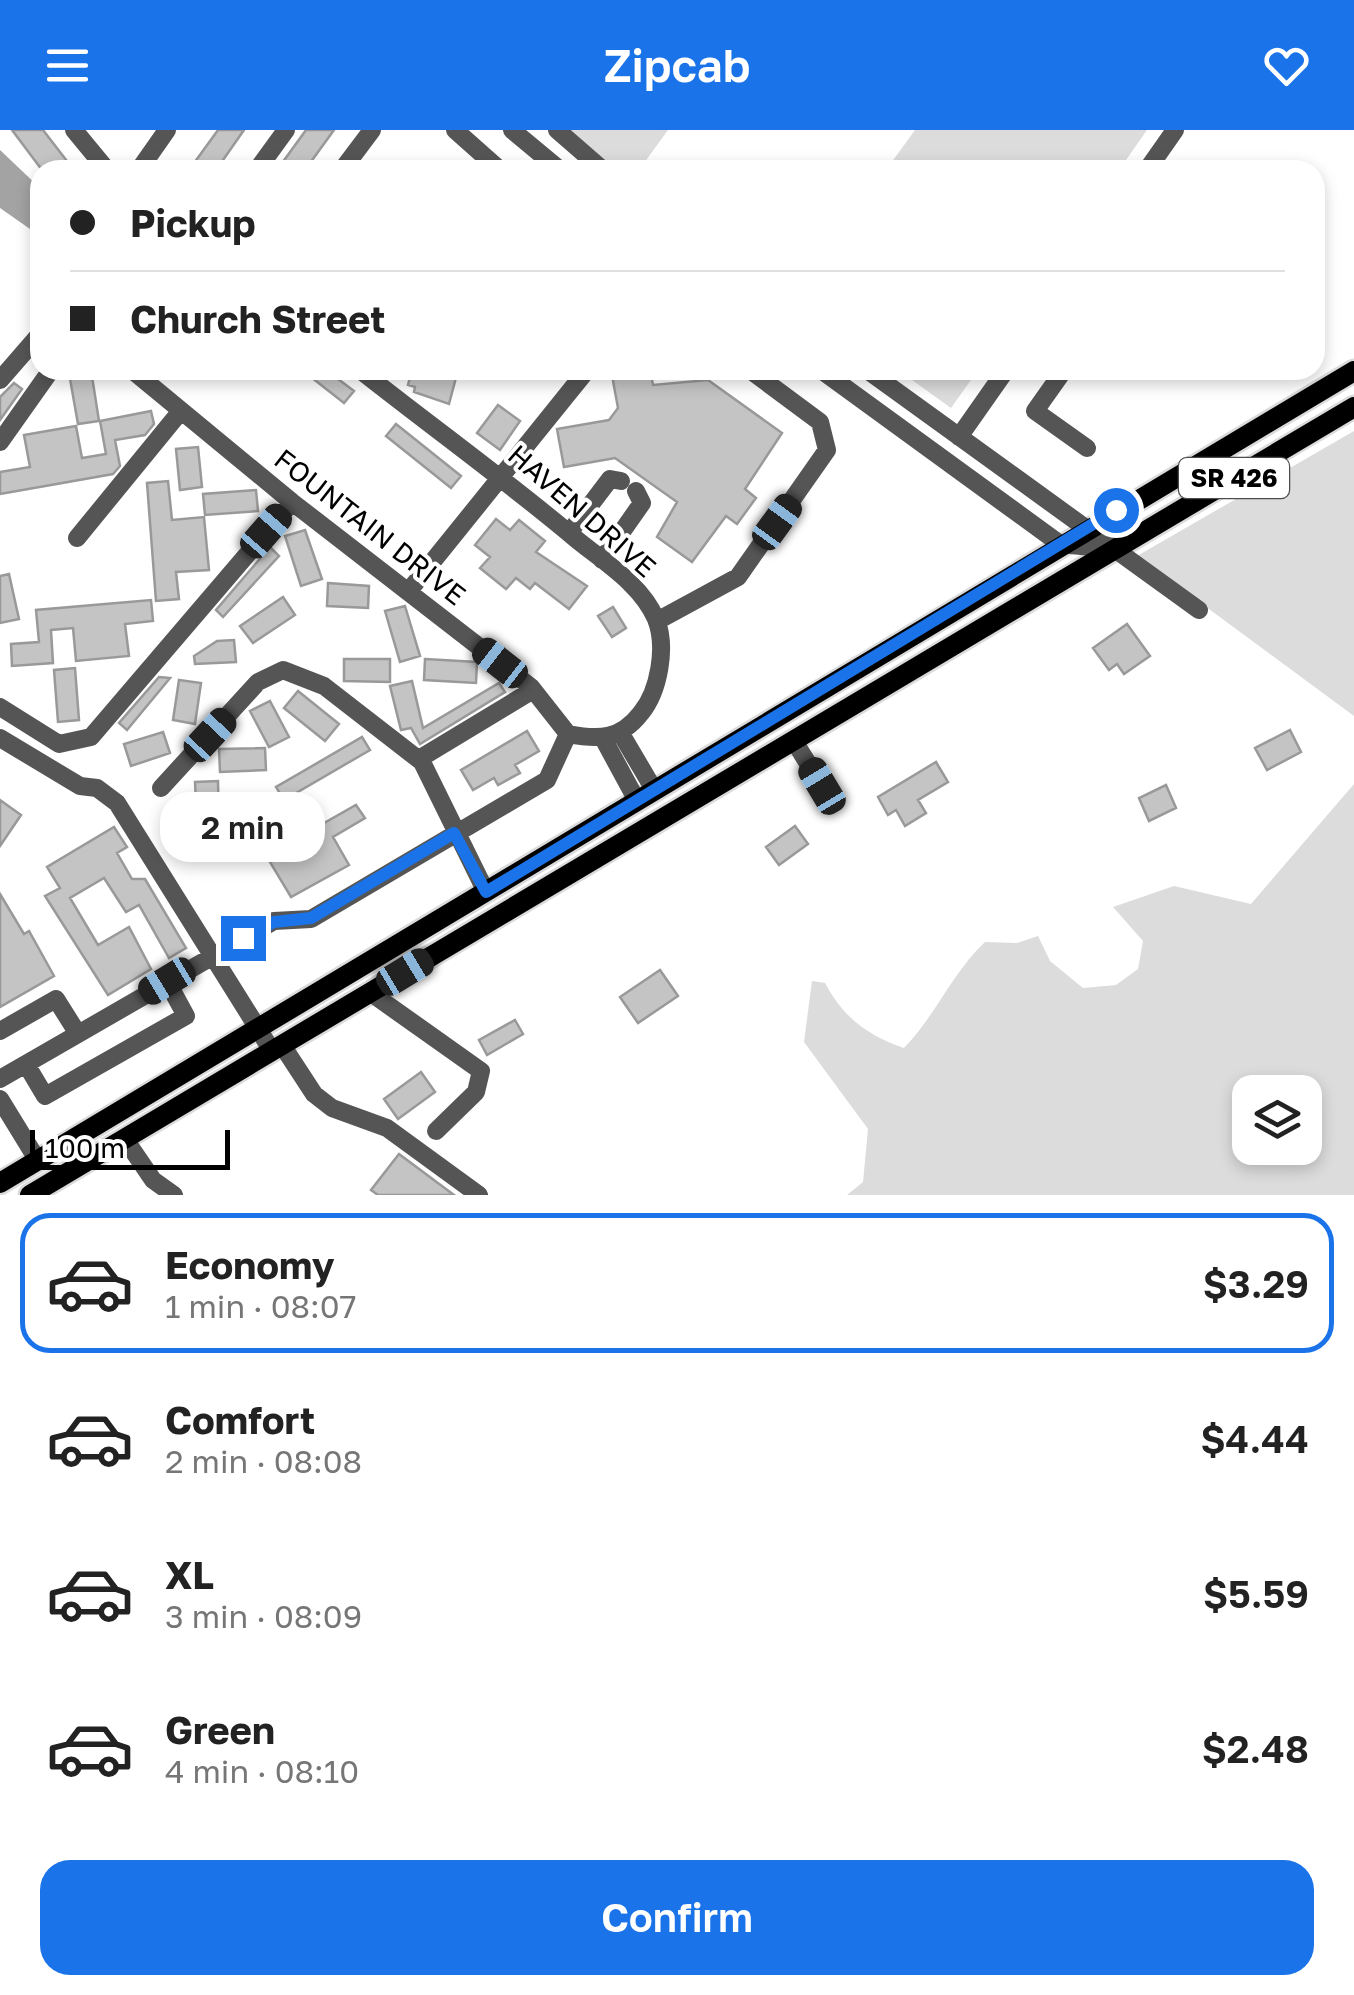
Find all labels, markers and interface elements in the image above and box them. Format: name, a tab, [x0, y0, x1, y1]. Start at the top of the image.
icon: menu	[40, 38, 95, 93]
text: Zipcab	[604, 38, 750, 92]
icon: heart	[1259, 38, 1314, 93]
text: Pickup	[130, 200, 256, 245]
text: Church Street	[130, 296, 386, 341]
street label: HAVEN DRIVE	[502, 438, 663, 584]
street label: FOUNTAIN DRIVE	[268, 442, 472, 611]
road number: SR 426	[1179, 458, 1289, 498]
route start	[1094, 488, 1139, 533]
car	[747, 489, 807, 555]
car	[235, 499, 297, 563]
car	[467, 633, 533, 693]
car	[179, 703, 241, 767]
car	[794, 753, 850, 819]
callout: 2 min	[160, 793, 326, 863]
text: 2 min	[201, 808, 284, 846]
route end	[221, 916, 266, 961]
car	[372, 944, 438, 1000]
car	[134, 953, 200, 1009]
map controls	[1232, 1075, 1322, 1165]
button: layers	[1232, 1075, 1322, 1165]
scale bar	[30, 1125, 230, 1170]
text: 100 m	[45, 1131, 125, 1164]
icon: car	[45, 1238, 135, 1328]
text: Economy	[165, 1242, 334, 1287]
text: $3.29	[1203, 1261, 1309, 1306]
text: 1 min · 08:07	[165, 1287, 356, 1325]
icon: car	[45, 1393, 135, 1483]
text: Comfort	[165, 1397, 315, 1442]
text: $4.44	[1201, 1416, 1309, 1461]
text: 2 min · 08:08	[165, 1442, 362, 1480]
icon: car	[45, 1548, 135, 1638]
text: XL	[165, 1552, 214, 1597]
text: $5.59	[1203, 1571, 1309, 1616]
text: 3 min · 08:09	[165, 1597, 362, 1635]
icon: car	[45, 1703, 135, 1793]
text: Green	[165, 1707, 275, 1752]
text: $2.48	[1202, 1726, 1309, 1771]
text: 4 min · 08:10	[165, 1752, 359, 1790]
button: Confirm	[40, 1860, 1314, 1975]

